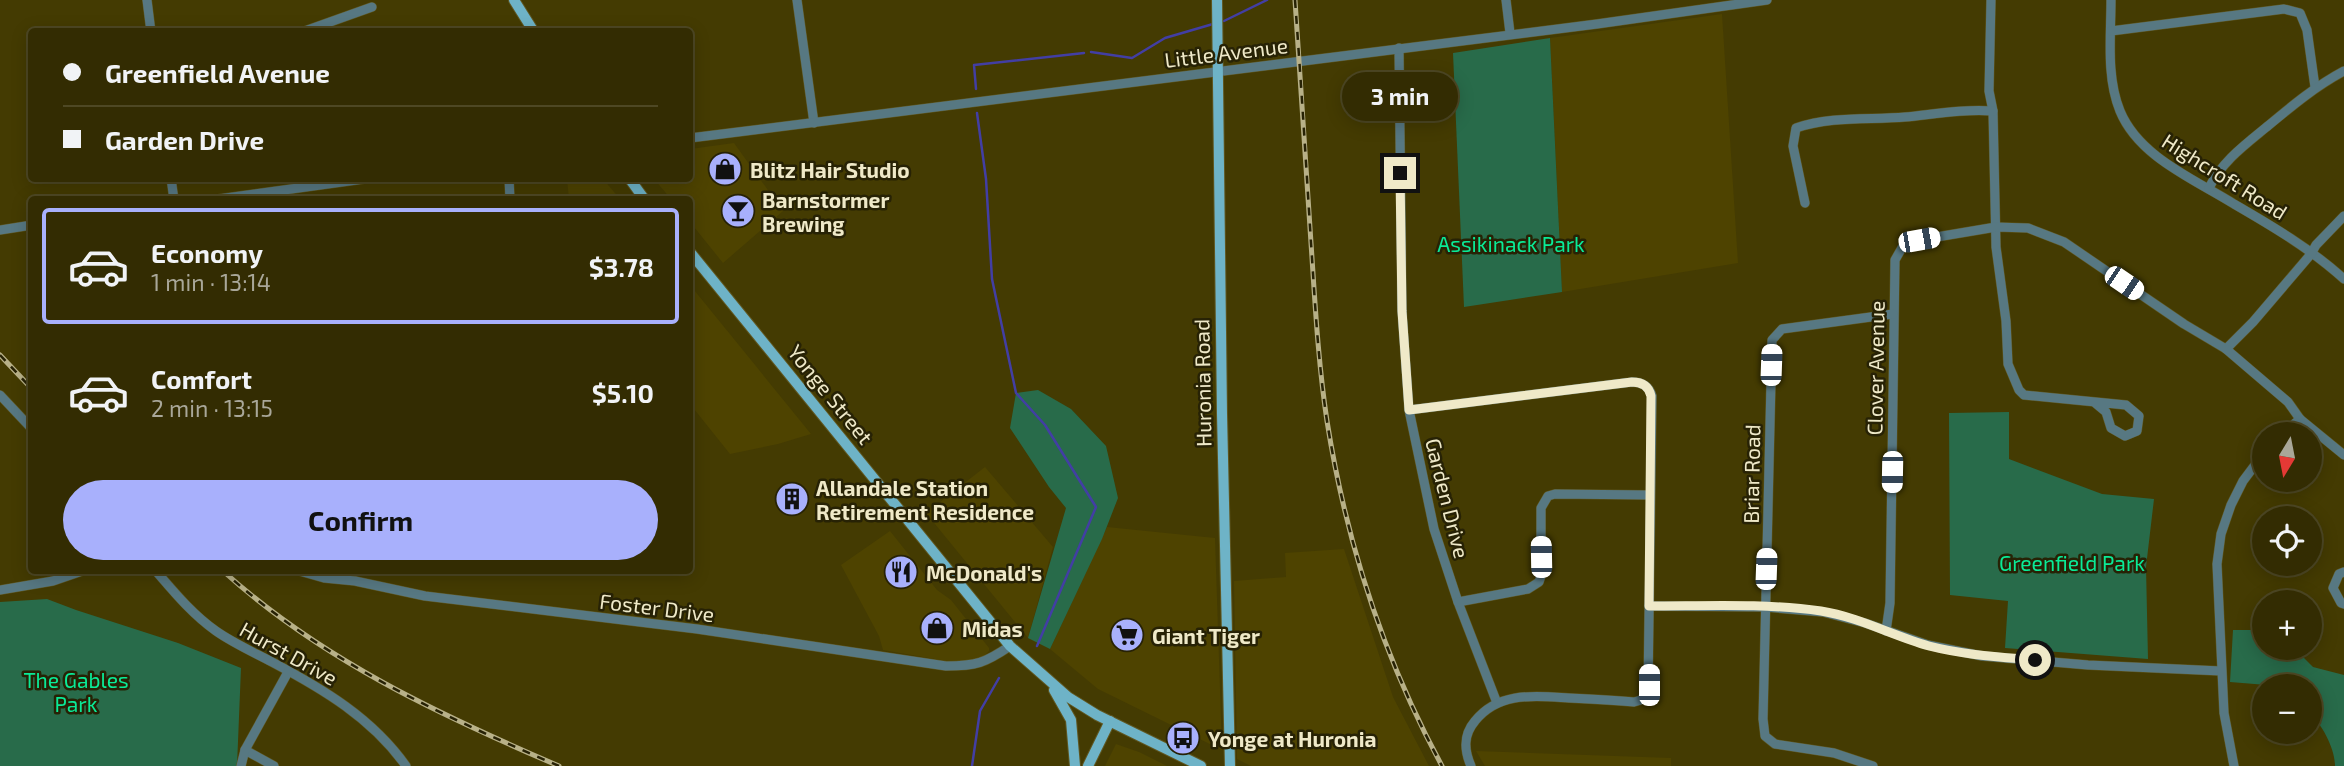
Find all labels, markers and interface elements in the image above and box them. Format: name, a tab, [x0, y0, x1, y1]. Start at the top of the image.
street label: Little Avenue	[1163, 32, 1289, 72]
text: Greenfield Avenue	[105, 57, 330, 88]
callout: 3 min	[1342, 72, 1458, 120]
text: 3 min	[1371, 82, 1429, 110]
text: Garden Drive	[105, 124, 264, 155]
street label: Highcroft Road	[2158, 128, 2292, 224]
shop icon: Blitz Hair Studio	[706, 150, 744, 188]
place label: Blitz Hair Studio	[750, 157, 910, 182]
route end	[1384, 157, 1416, 189]
place label: Barnstormer Brewing	[762, 187, 889, 236]
bar icon: Barnstormer Brewing	[719, 192, 757, 230]
car	[1897, 226, 1942, 254]
park label: Assikinack Park	[1437, 231, 1585, 256]
icon: car	[67, 235, 130, 298]
text: Economy	[151, 237, 263, 268]
text: $3.78	[589, 251, 654, 282]
car	[2101, 263, 2148, 303]
text: 1 min · 13:14	[151, 268, 271, 296]
street label: Clover Avenue	[1861, 300, 1889, 436]
street label: Huronia Road	[1188, 319, 1216, 447]
street label: Yonge Street	[783, 339, 879, 449]
car	[1760, 344, 1783, 386]
icon: car	[67, 361, 130, 424]
text: Comfort	[151, 363, 252, 394]
text: $5.10	[592, 377, 654, 408]
text: 2 min · 13:15	[151, 394, 273, 422]
north arrow	[2252, 422, 2322, 492]
map controls	[2252, 422, 2322, 744]
street label: Briar Road	[1738, 424, 1764, 524]
street label: Garden Drive	[1421, 435, 1475, 561]
car	[1882, 451, 1903, 493]
place label: Allandale Station Retirement Residence	[816, 475, 1034, 524]
button: Confirm	[63, 480, 658, 560]
building icon: Allandale Station Retirement Residence	[773, 480, 811, 518]
button: locate	[2252, 506, 2322, 576]
car	[1531, 536, 1552, 578]
car	[1755, 548, 1778, 590]
park label: Greenfield Park	[1999, 550, 2145, 575]
restaurant icon: McDonald's	[882, 553, 920, 591]
place label: McDonald's	[926, 560, 1042, 585]
street label: Foster Drive	[598, 588, 716, 626]
button: +	[2252, 590, 2322, 660]
shop icon: Midas	[918, 609, 956, 647]
street label: Hurst Drive	[236, 616, 342, 690]
place label: Midas	[962, 616, 1023, 641]
supermarket icon: Giant Tiger	[1108, 616, 1146, 654]
place label: Giant Tiger	[1152, 623, 1260, 648]
route start	[2019, 644, 2051, 676]
car	[1639, 664, 1660, 706]
park label: The Gables Park	[23, 667, 129, 716]
button: −	[2252, 674, 2322, 744]
bus stop icon: Yonge at Huronia	[1164, 719, 1202, 757]
place label: Yonge at Huronia	[1208, 726, 1376, 751]

